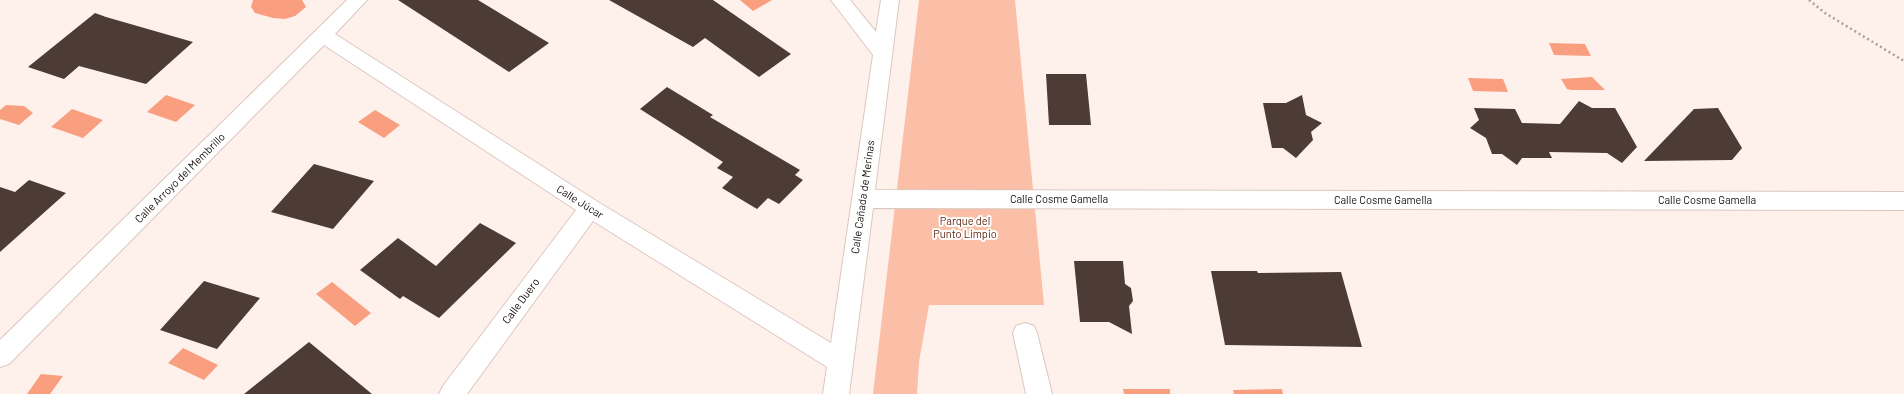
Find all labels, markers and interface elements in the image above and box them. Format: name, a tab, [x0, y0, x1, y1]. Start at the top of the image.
street label: Calle Arroyo del Membrillo	[132, 130, 228, 226]
street label: Calle Cañada de Merinas	[849, 139, 877, 255]
street label: Calle Júcar	[554, 182, 606, 222]
street label: Calle Cosme Gamella	[1010, 192, 1108, 206]
street label: Calle Cosme Gamella	[1334, 193, 1432, 207]
street label: Calle Cosme Gamella	[1658, 193, 1756, 207]
park label: Parque del Punto Limpio	[933, 214, 997, 240]
street label: Calle Duero	[500, 276, 542, 326]

